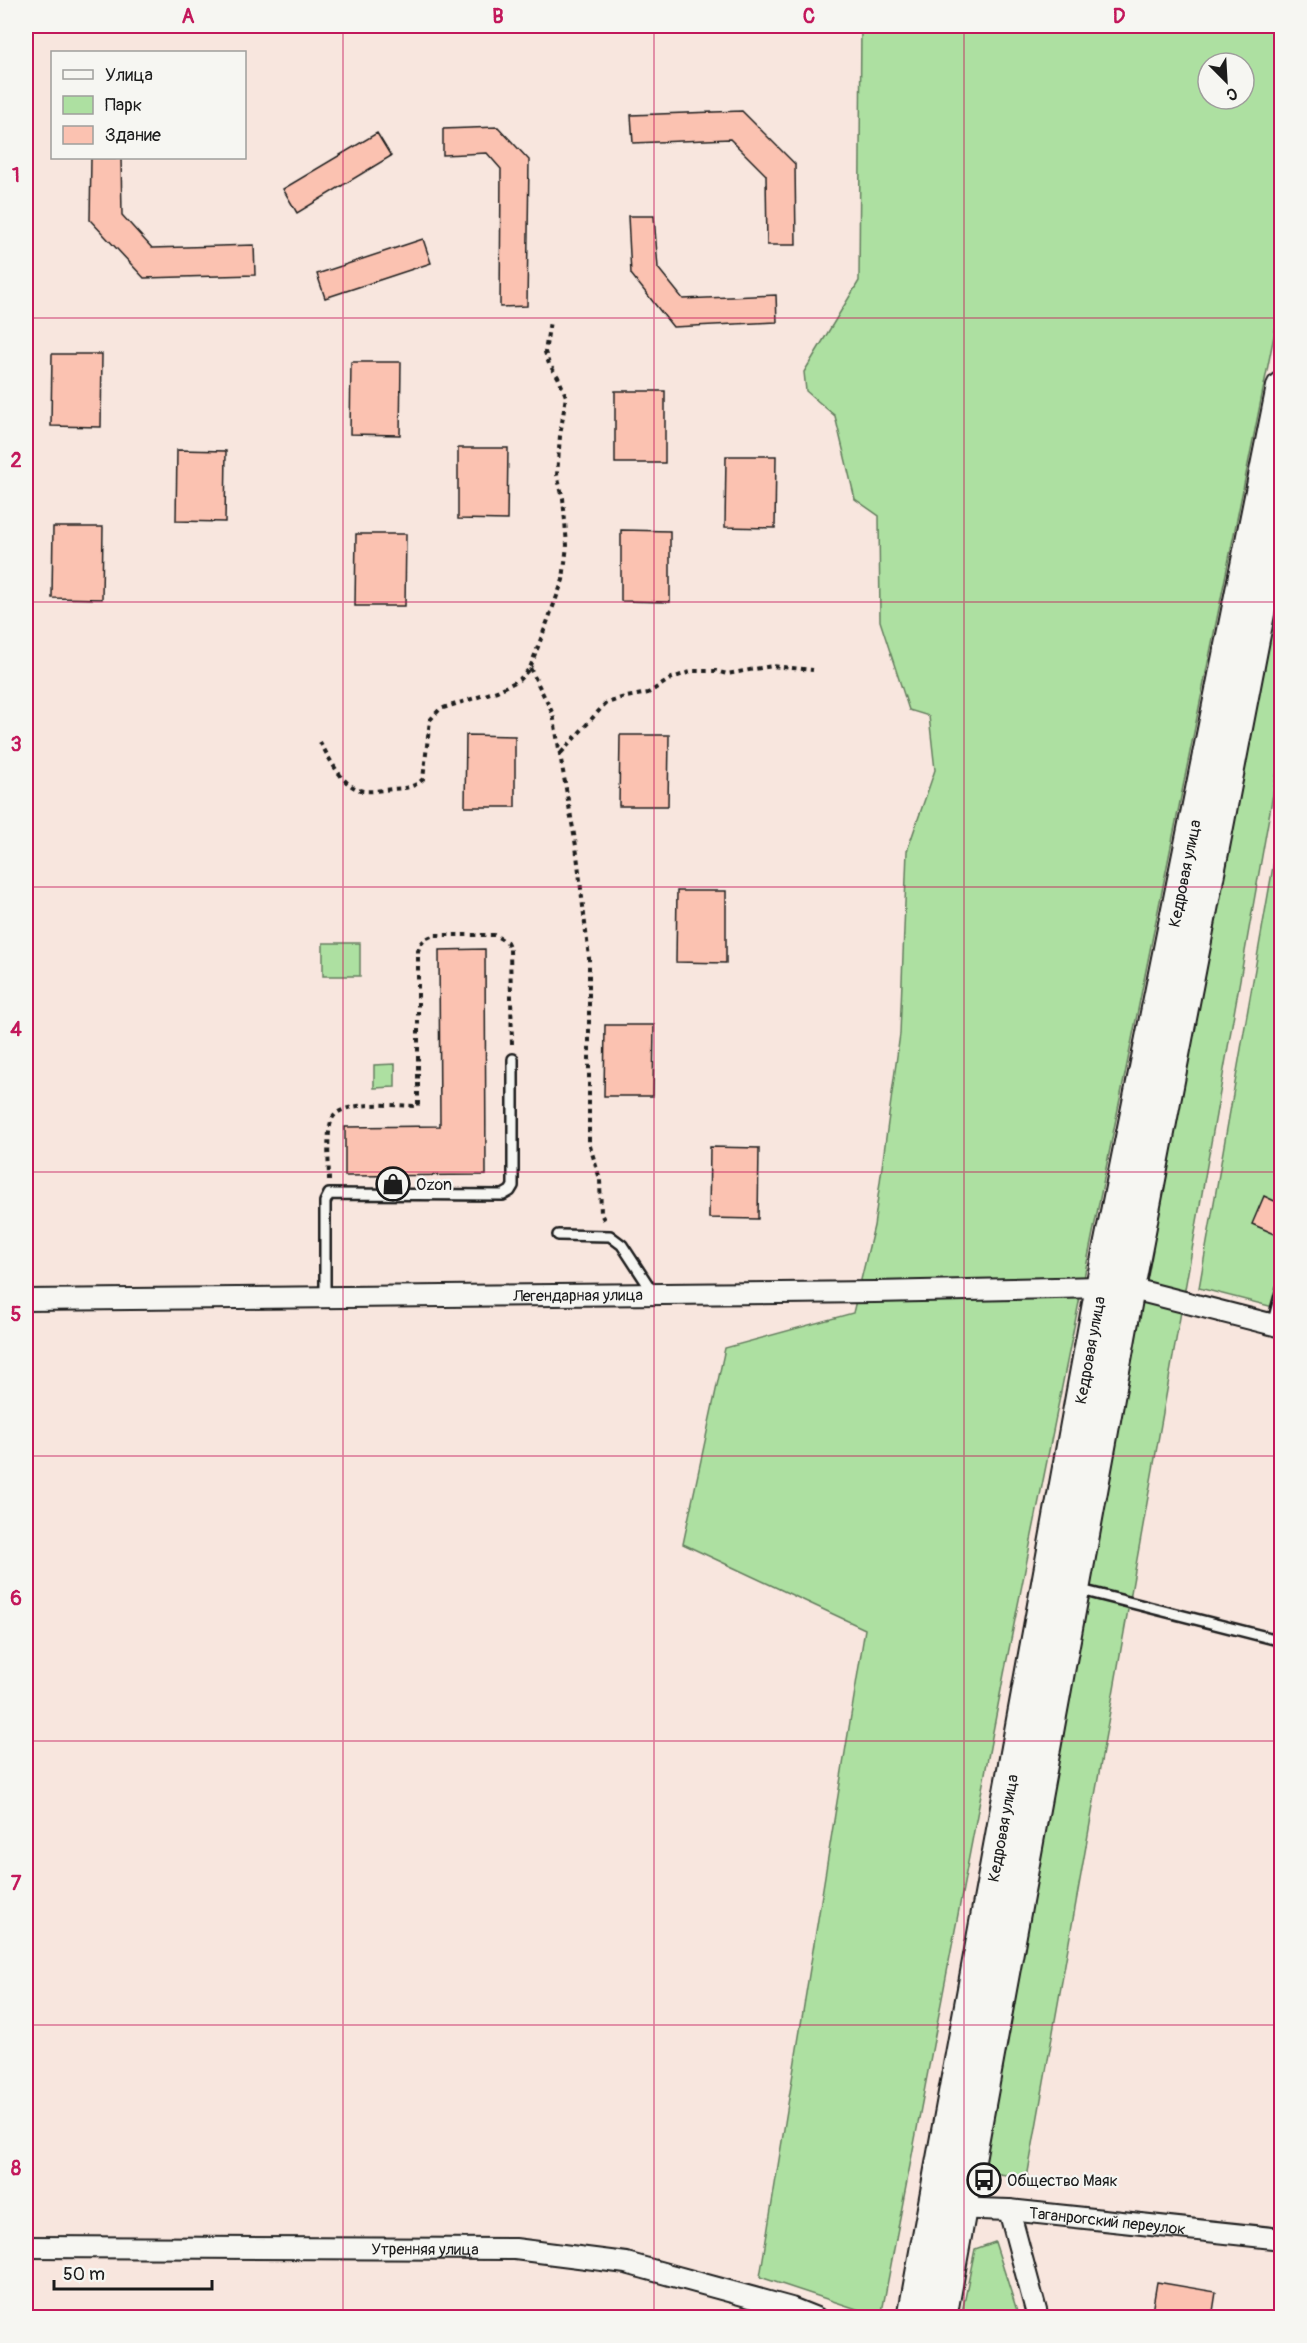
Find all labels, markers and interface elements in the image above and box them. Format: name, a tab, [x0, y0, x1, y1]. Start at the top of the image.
text: A	[182, 4, 195, 29]
text: B	[492, 4, 504, 29]
text: C	[803, 4, 815, 29]
text: D	[1113, 4, 1126, 29]
legend	[51, 51, 246, 159]
north arrow	[1196, 51, 1256, 111]
text: Улица	[105, 64, 153, 87]
text: С	[1223, 83, 1240, 105]
text: Парк	[105, 94, 142, 117]
text: Здание	[105, 124, 161, 147]
text: 1	[12, 163, 20, 188]
text: 2	[10, 448, 22, 473]
text: 3	[10, 732, 22, 757]
street label: Кедровая улица	[1165, 818, 1206, 929]
text: 4	[10, 1017, 22, 1042]
shop icon: Ozon	[375, 1166, 411, 1202]
place label: Ozon	[416, 1175, 452, 1195]
street label: Легендарная улица	[512, 1285, 643, 1306]
street label: Кедровая улица	[1071, 1295, 1110, 1406]
text: 5	[11, 1302, 22, 1327]
text: 6	[10, 1586, 22, 1611]
street label: Кедровая улица	[984, 1773, 1023, 1884]
text: 7	[11, 1871, 22, 1896]
text: 8	[11, 2156, 21, 2181]
bus stop icon: Общество Маяк	[966, 2162, 1002, 2198]
place label: Общество Маяк	[1007, 2171, 1118, 2191]
street label: Таганрогский переулок	[1028, 2203, 1187, 2240]
street label: Утренняя улица	[371, 2239, 479, 2260]
scale bar	[54, 2253, 212, 2291]
text: 50 m	[63, 2263, 105, 2286]

